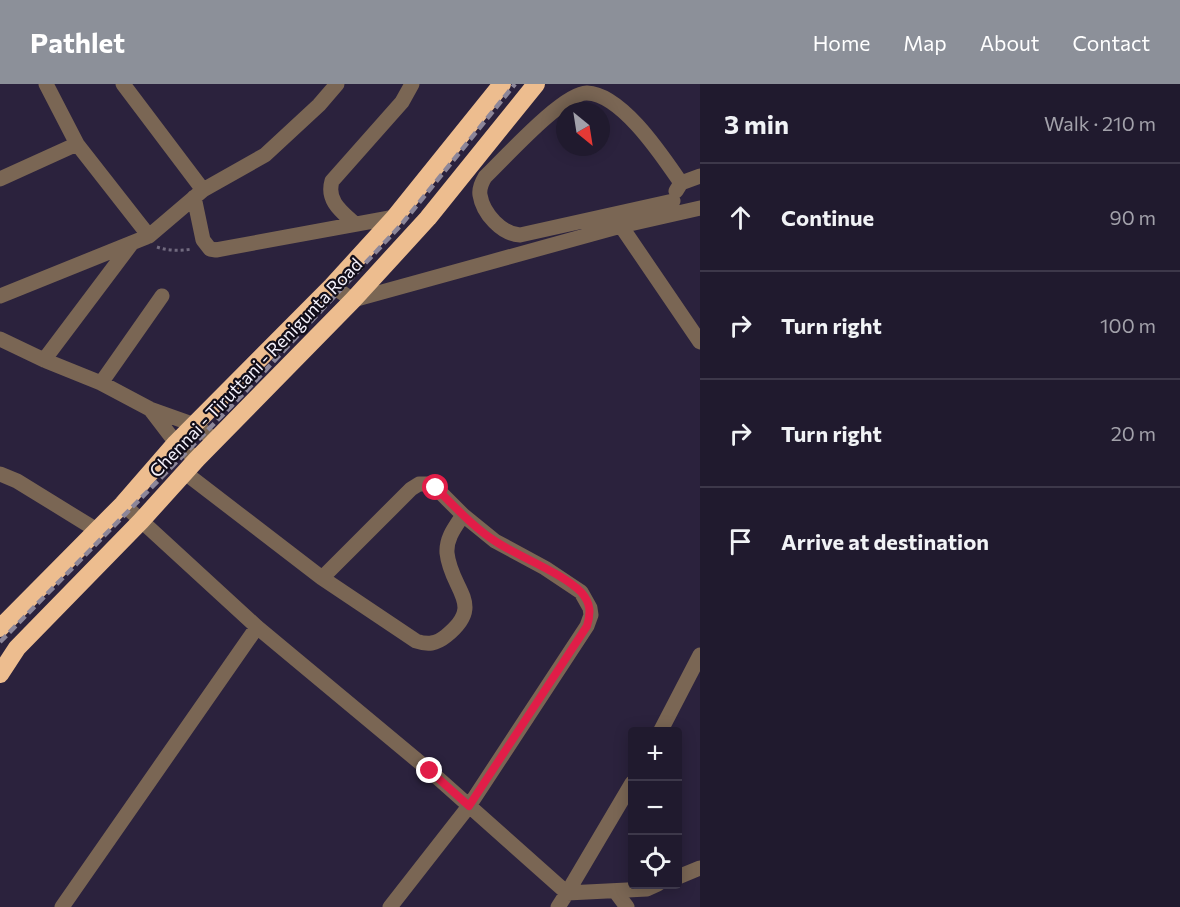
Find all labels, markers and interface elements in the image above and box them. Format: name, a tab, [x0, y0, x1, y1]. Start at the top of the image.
text: Pathlet	[30, 25, 125, 59]
text: Home	[813, 30, 870, 55]
text: Map	[903, 30, 947, 55]
text: About	[980, 30, 1039, 55]
text: Contact	[1072, 30, 1150, 55]
north arrow	[556, 102, 610, 156]
text: 3 min	[724, 108, 789, 139]
text: Walk · 210 m	[1044, 111, 1156, 135]
icon: ahead	[724, 201, 757, 234]
text: Continue	[781, 204, 874, 231]
text: 90 m	[1110, 205, 1156, 229]
street label: Chennai - Tiruttani - Renigunta Road	[144, 253, 366, 482]
icon: right	[724, 309, 757, 342]
text: Turn right	[781, 312, 882, 339]
text: 100 m	[1100, 313, 1156, 337]
icon: right	[724, 417, 757, 450]
text: Turn right	[781, 420, 882, 447]
text: 20 m	[1111, 421, 1156, 445]
route start	[422, 474, 448, 500]
icon: arrive	[724, 525, 757, 558]
text: Arrive at destination	[781, 528, 989, 555]
map controls	[628, 727, 682, 889]
button: +	[628, 727, 682, 781]
route end	[416, 757, 442, 783]
button: −	[628, 781, 682, 835]
button: locate	[628, 835, 682, 889]

